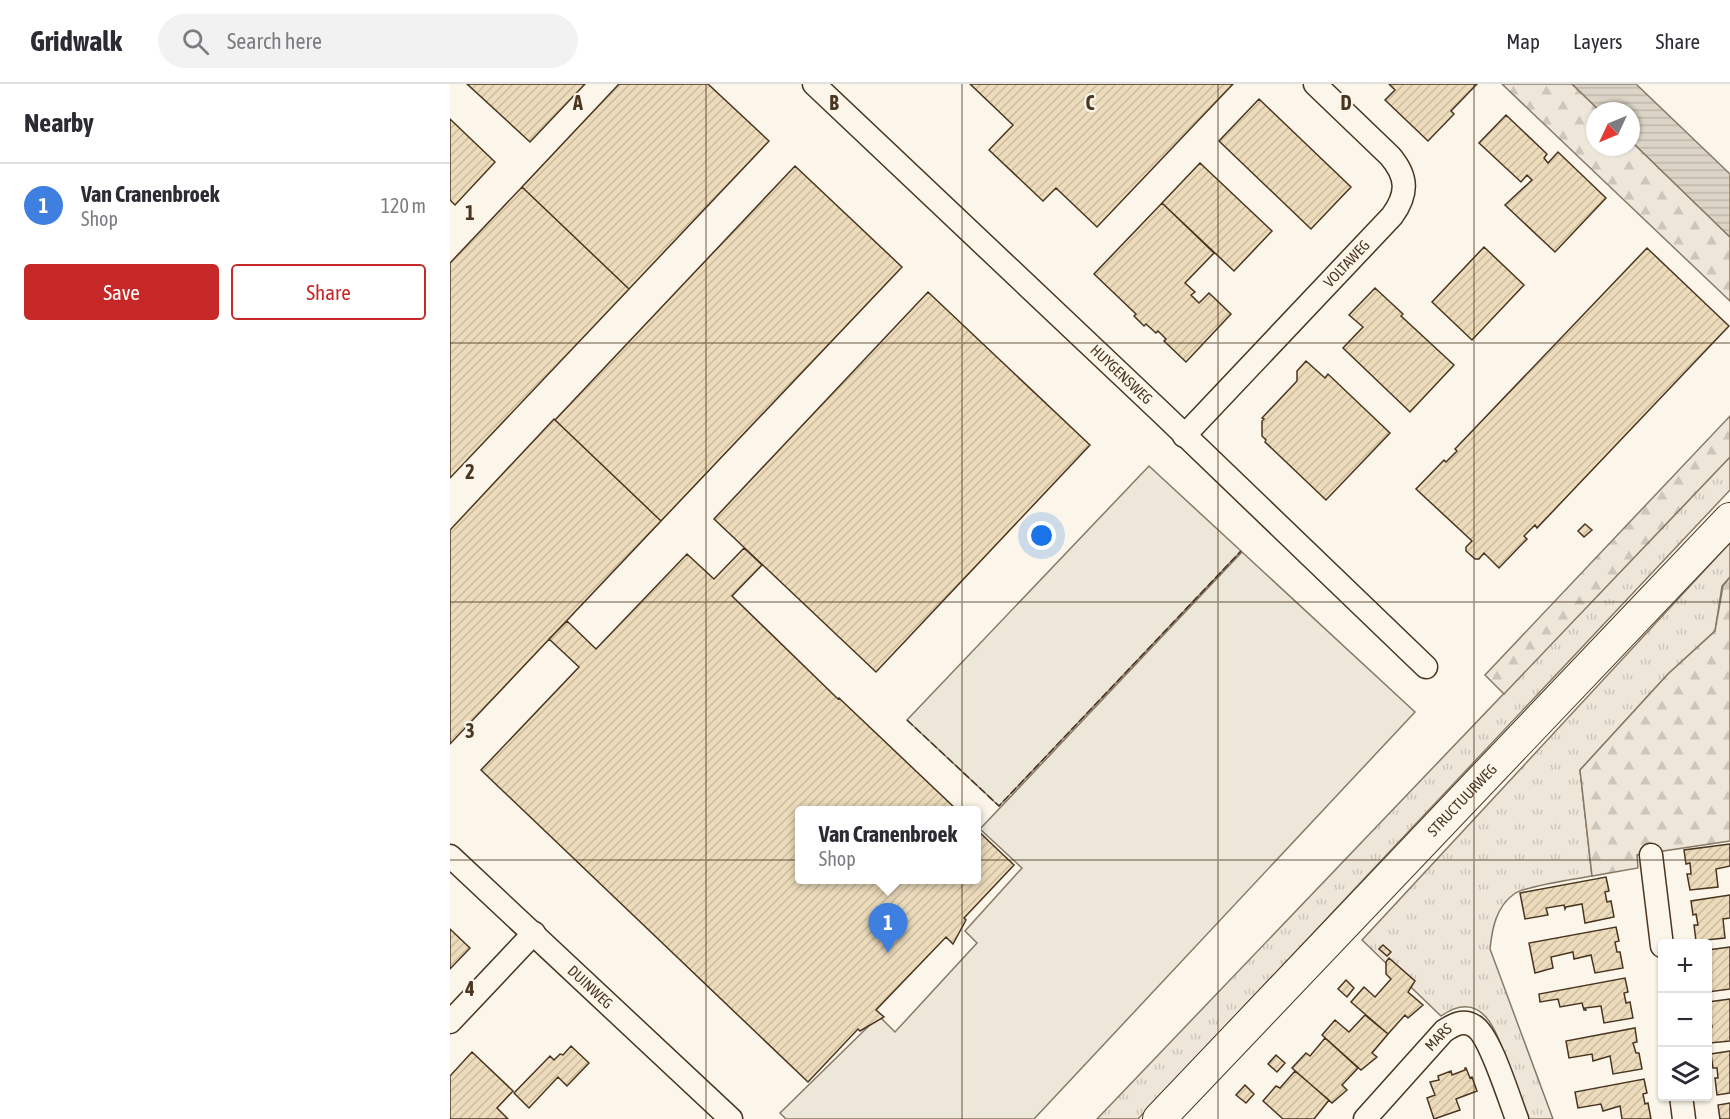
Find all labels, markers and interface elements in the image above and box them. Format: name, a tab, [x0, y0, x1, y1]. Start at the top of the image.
search box	[158, 14, 578, 68]
text: Gridwalk	[30, 25, 122, 57]
icon: search	[179, 25, 212, 58]
text: Search here	[227, 28, 322, 54]
text: Map	[1506, 29, 1540, 53]
text: Layers	[1573, 29, 1623, 53]
text: Share	[1656, 29, 1700, 53]
text: A	[572, 91, 583, 114]
text: B	[829, 91, 839, 114]
text: C	[1086, 91, 1095, 114]
text: D	[1340, 91, 1352, 114]
north arrow	[1586, 102, 1640, 156]
text: Nearby	[24, 108, 94, 138]
text: Van Cranenbroek	[81, 181, 219, 207]
text: 1	[39, 194, 48, 217]
text: 120 m	[381, 194, 426, 217]
text: 1	[465, 201, 475, 224]
text: Shop	[81, 207, 118, 230]
street label: VOLTAWEG	[1320, 236, 1373, 291]
button: Save	[24, 264, 219, 320]
button: Share	[231, 264, 426, 320]
street label: HUYGENSWEG	[1087, 341, 1156, 407]
text: 2	[465, 460, 475, 483]
your location	[1027, 521, 1056, 550]
text: 3	[465, 719, 475, 742]
street label: STRUCTUURWEG	[1424, 760, 1500, 839]
popup	[795, 806, 981, 884]
text: Van Cranenbroek	[819, 821, 957, 847]
text: Shop	[819, 847, 856, 870]
pin: 1	[868, 904, 908, 953]
map controls	[1658, 939, 1712, 1101]
button: +	[1658, 939, 1712, 993]
street label: DUINWEG	[565, 962, 617, 1012]
text: 4	[464, 977, 475, 1000]
button: −	[1658, 993, 1712, 1047]
street label: MARS	[1421, 1019, 1454, 1054]
button: layers	[1658, 1047, 1712, 1101]

